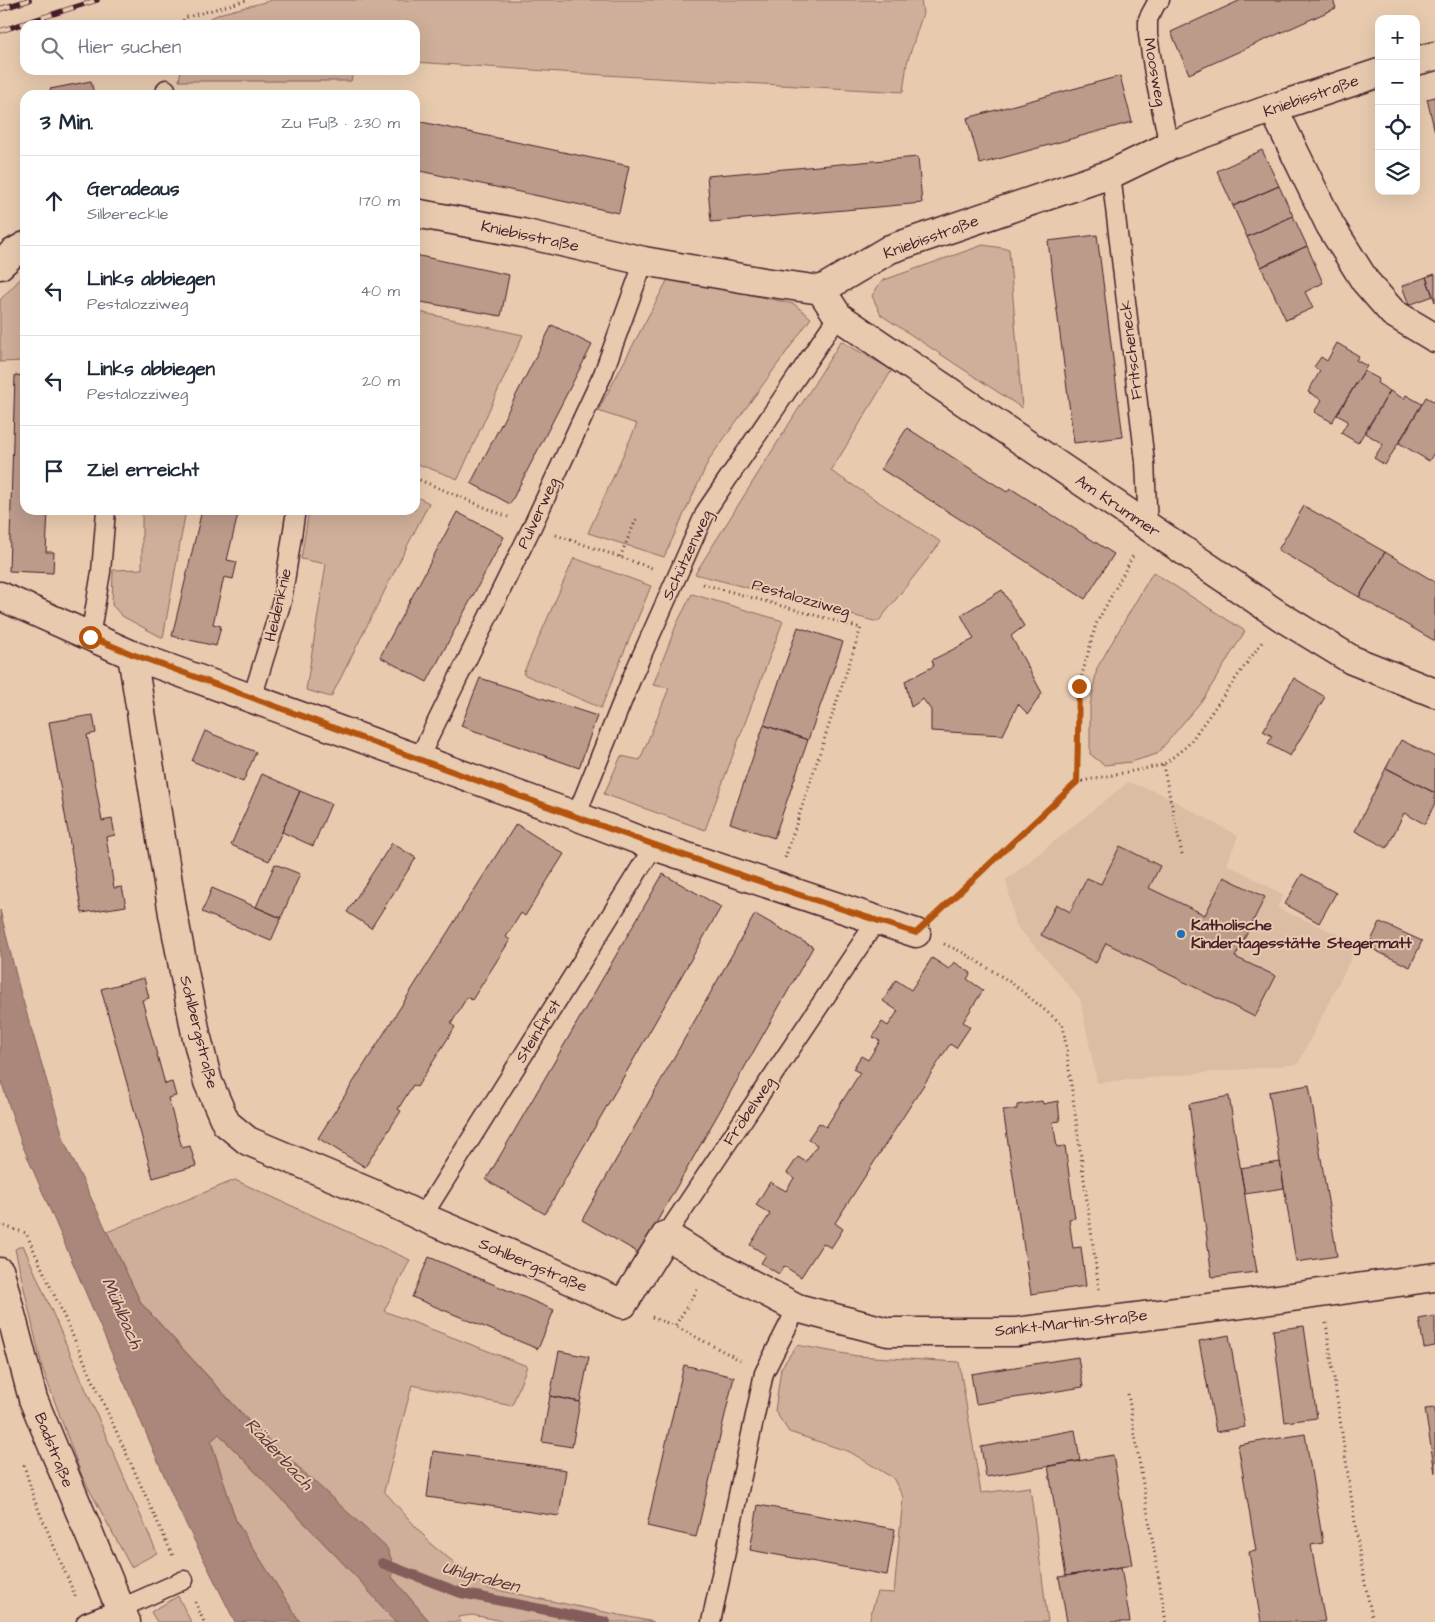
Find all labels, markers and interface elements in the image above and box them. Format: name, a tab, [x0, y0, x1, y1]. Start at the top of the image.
map controls	[1375, 15, 1420, 195]
button: +	[1375, 15, 1420, 60]
search box	[20, 20, 420, 75]
icon: search	[38, 34, 66, 62]
text: Hier suchen	[78, 34, 181, 61]
street label: Moosweg	[1137, 36, 1172, 108]
button: −	[1375, 60, 1420, 105]
street label: Kniebisstraße	[1260, 69, 1362, 123]
button: locate	[1375, 105, 1420, 150]
text: 3 Min.	[40, 108, 93, 137]
text: Zu Fuß · 230 m	[281, 112, 400, 134]
button: layers	[1375, 150, 1420, 195]
text: Geradeaus	[87, 176, 179, 203]
icon: ahead	[40, 187, 68, 215]
text: 170 m	[359, 190, 400, 212]
text: Silbereckle	[87, 203, 168, 225]
street label: Kniebisstraße	[880, 209, 982, 264]
street label: Kniebisstraße	[479, 215, 581, 257]
text: Links abbiegen	[87, 266, 215, 293]
icon: left	[40, 277, 68, 305]
text: 40 m	[360, 280, 400, 302]
text: Pestalozziweg	[87, 293, 188, 315]
street label: Fritscheneck	[1114, 299, 1148, 401]
text: Links abbiegen	[87, 356, 215, 383]
icon: left	[40, 367, 68, 395]
text: 20 m	[362, 370, 400, 392]
text: Pestalozziweg	[87, 383, 188, 405]
icon: arrive	[40, 457, 68, 485]
text: Ziel erreicht	[87, 457, 199, 484]
street label: Am Krummer	[1071, 469, 1165, 543]
street label: Pulverweg	[512, 474, 565, 553]
street label: Schützenweg	[656, 506, 718, 604]
street label: Heidenknie	[259, 566, 297, 644]
street label: Pestalozziweg	[749, 573, 853, 623]
route start	[79, 626, 102, 649]
route end	[1068, 675, 1091, 698]
place label: Katholische Kindertagesstätte Stegermatt	[1191, 914, 1412, 956]
marker: Katholische Kindertagesstätte Stegermatt	[1175, 928, 1187, 940]
street label: Sohlbergstraße	[173, 973, 224, 1091]
street label: Steinfirst	[510, 995, 566, 1067]
street label: Fröbelweg	[718, 1072, 781, 1150]
street label: Sohlbergstraße	[475, 1232, 591, 1299]
water label: Mühlbach	[95, 1274, 149, 1353]
street label: Sankt-Martin-Straße	[994, 1304, 1149, 1342]
street label: Badstraße	[29, 1409, 79, 1491]
water label: Räderbach	[239, 1412, 320, 1496]
water label: Uhlgraben	[439, 1555, 524, 1601]

